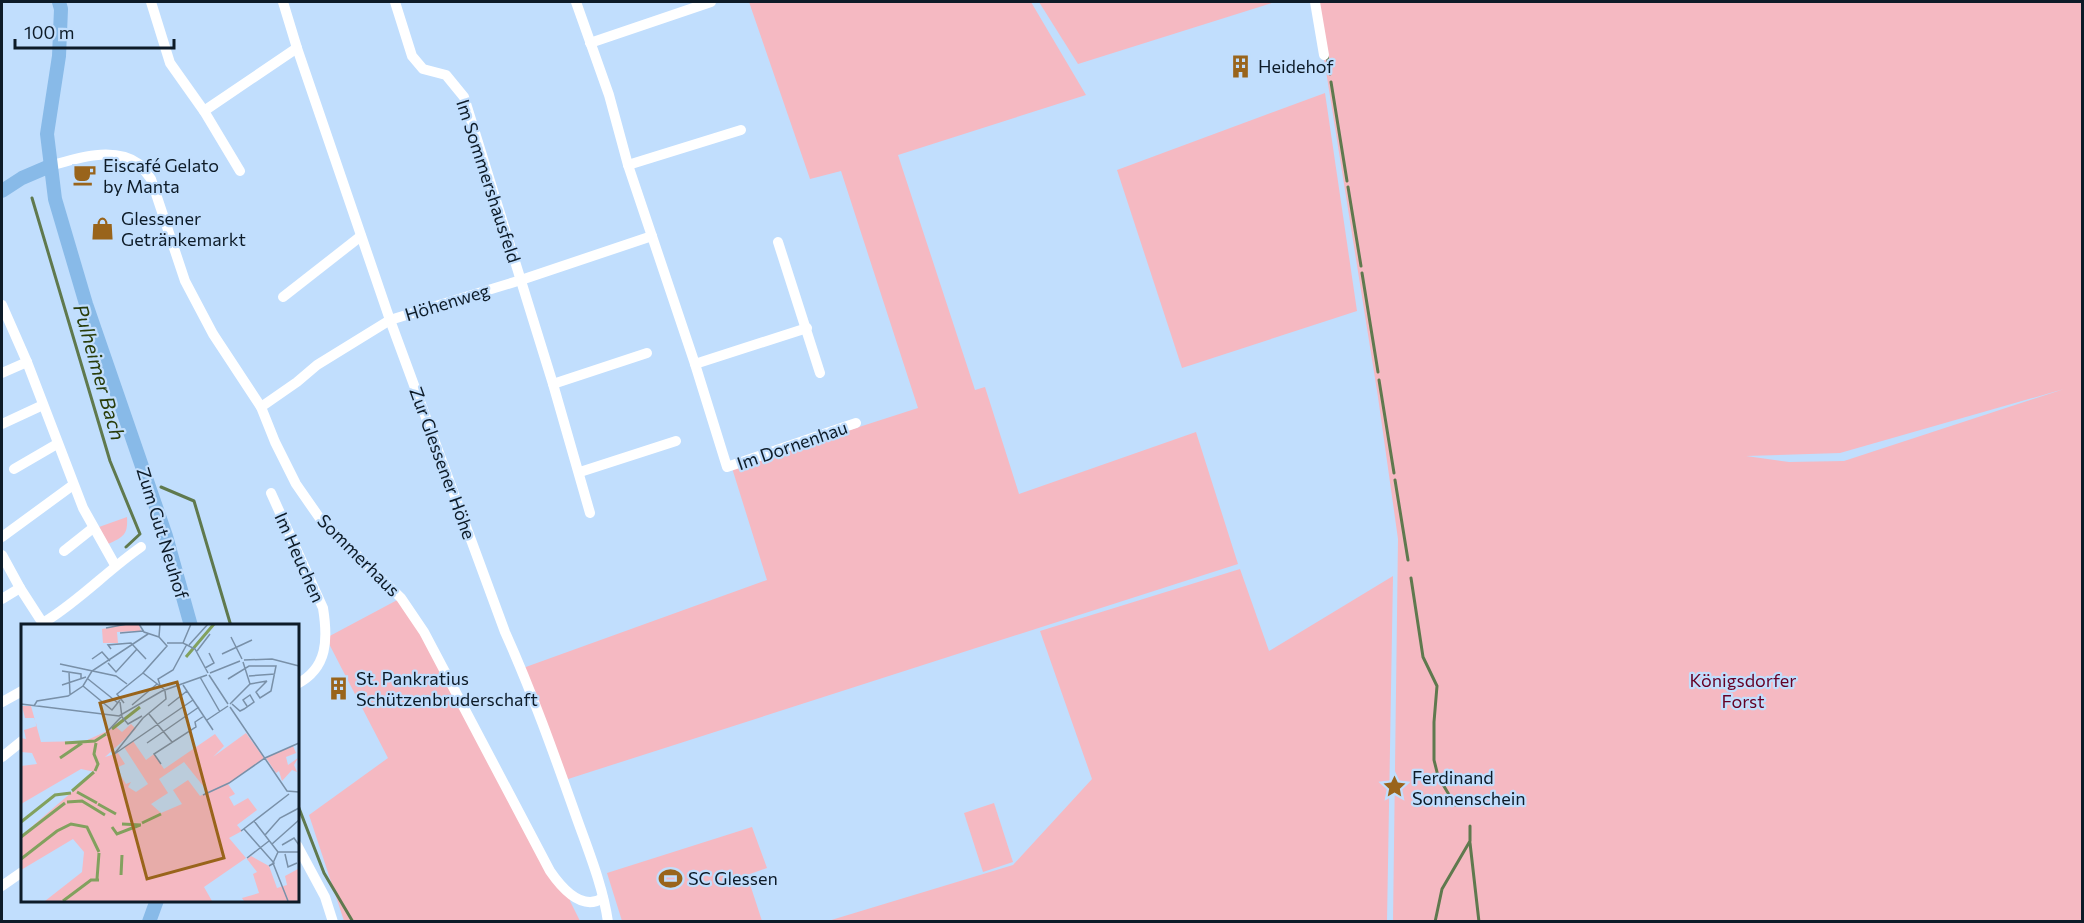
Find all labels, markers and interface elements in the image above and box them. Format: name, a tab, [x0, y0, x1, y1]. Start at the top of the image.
scale bar	[15, 12, 174, 50]
text: 100 m	[24, 21, 74, 43]
building icon: Heidehof	[1227, 53, 1253, 79]
place label: Heidehof	[1258, 55, 1334, 77]
street label: Im Sommershausfeld	[452, 97, 526, 265]
place label: Eiscafé Gelato by Manta	[103, 154, 219, 197]
cafe icon: Eiscafé Gelato by Manta	[72, 162, 98, 188]
place label: Glessener Getränkemarkt	[121, 207, 246, 250]
shop icon: Glessener Getränkemarkt	[90, 215, 116, 241]
street label: Höhenweg	[402, 279, 492, 325]
water label: Pulheimer Bach	[69, 301, 131, 443]
street label: Zur Glessener Höhe	[405, 384, 481, 542]
street label: Im Dornenhau	[734, 416, 850, 474]
street label: Zum Gut Neuhof	[133, 464, 194, 602]
street label: Im Heuchen	[270, 509, 330, 605]
street label: Sommerhaus	[313, 509, 405, 601]
inset map	[21, 624, 298, 902]
place label: St. Pankratius Schützenbruderschaft	[356, 667, 538, 710]
park label: Königsdorfer Forst	[1690, 669, 1796, 712]
building icon: St. Pankratius Schützenbruderschaft	[325, 675, 351, 701]
place label: Ferdinand Sonnenschein	[1412, 766, 1526, 809]
place icon: Ferdinand Sonnenschein	[1381, 774, 1407, 800]
sports icon: SC Glessen	[657, 865, 683, 891]
place label: SC Glessen	[688, 867, 778, 889]

